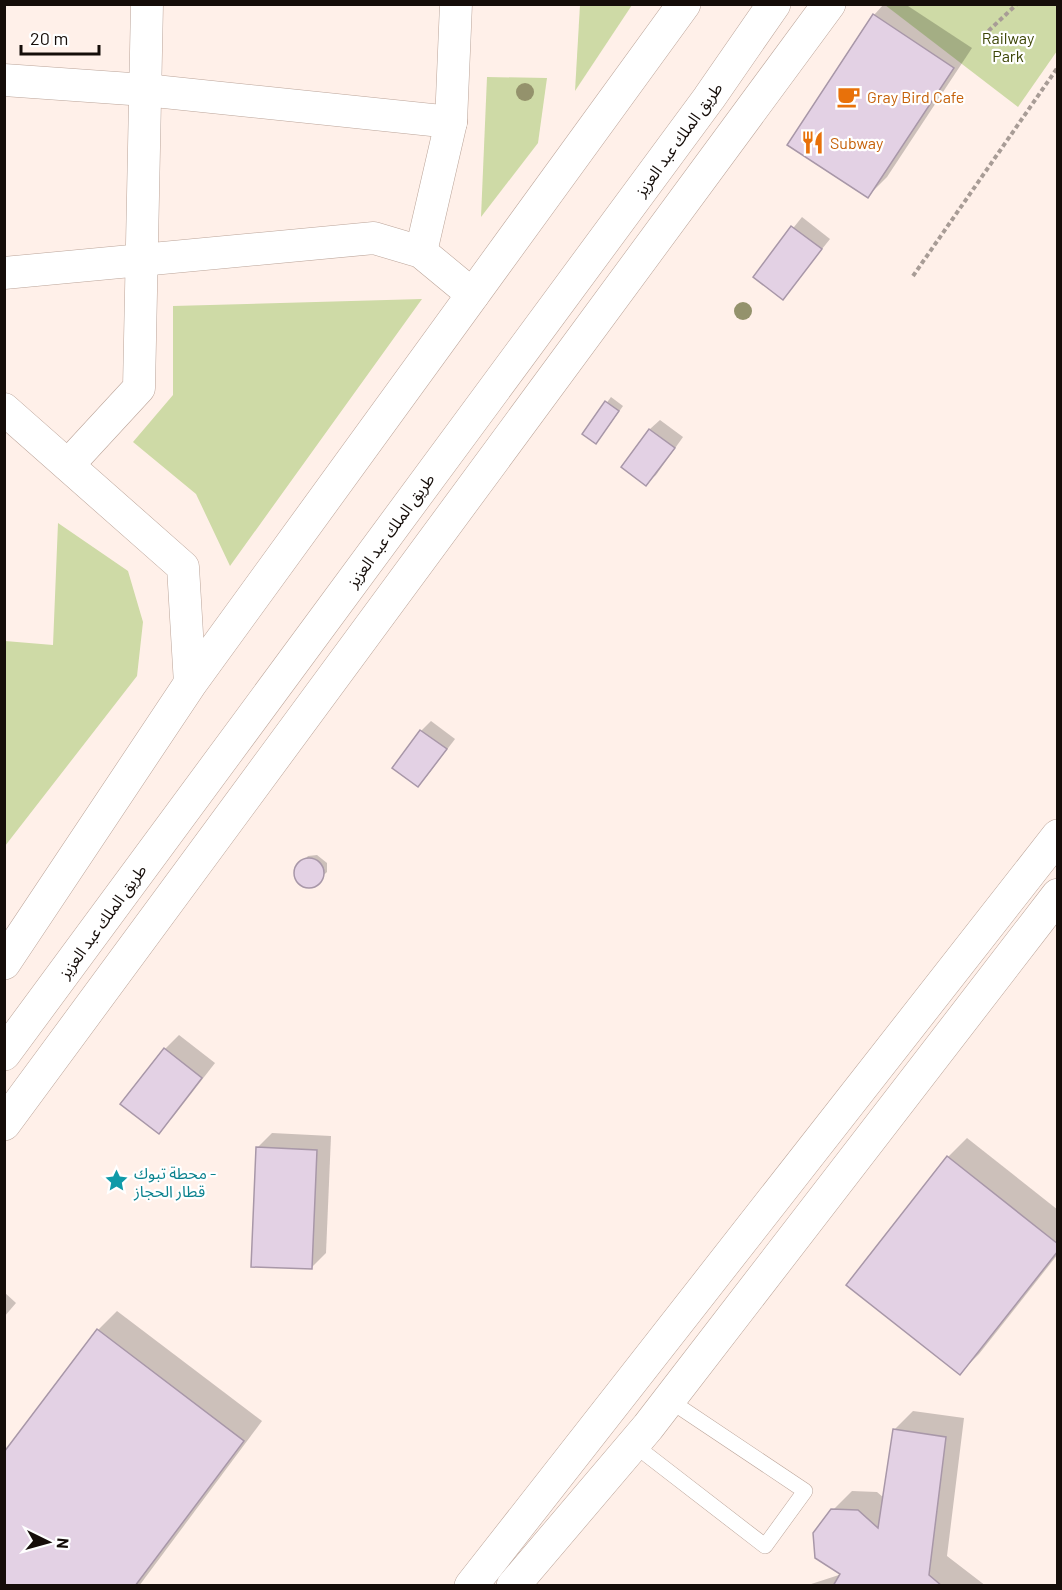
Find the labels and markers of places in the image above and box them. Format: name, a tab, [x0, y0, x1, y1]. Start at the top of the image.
cafe icon: Gray Bird Cafe	[836, 83, 862, 109]
place label: Gray Bird Cafe	[867, 87, 964, 106]
restaurant icon: Subway	[799, 129, 825, 155]
place label: Subway	[830, 133, 884, 152]
place label: محطة تبوك - قطار الحجاز	[133, 1163, 216, 1201]
place icon: محطة تبوك - قطار الحجاز	[103, 1168, 129, 1194]

